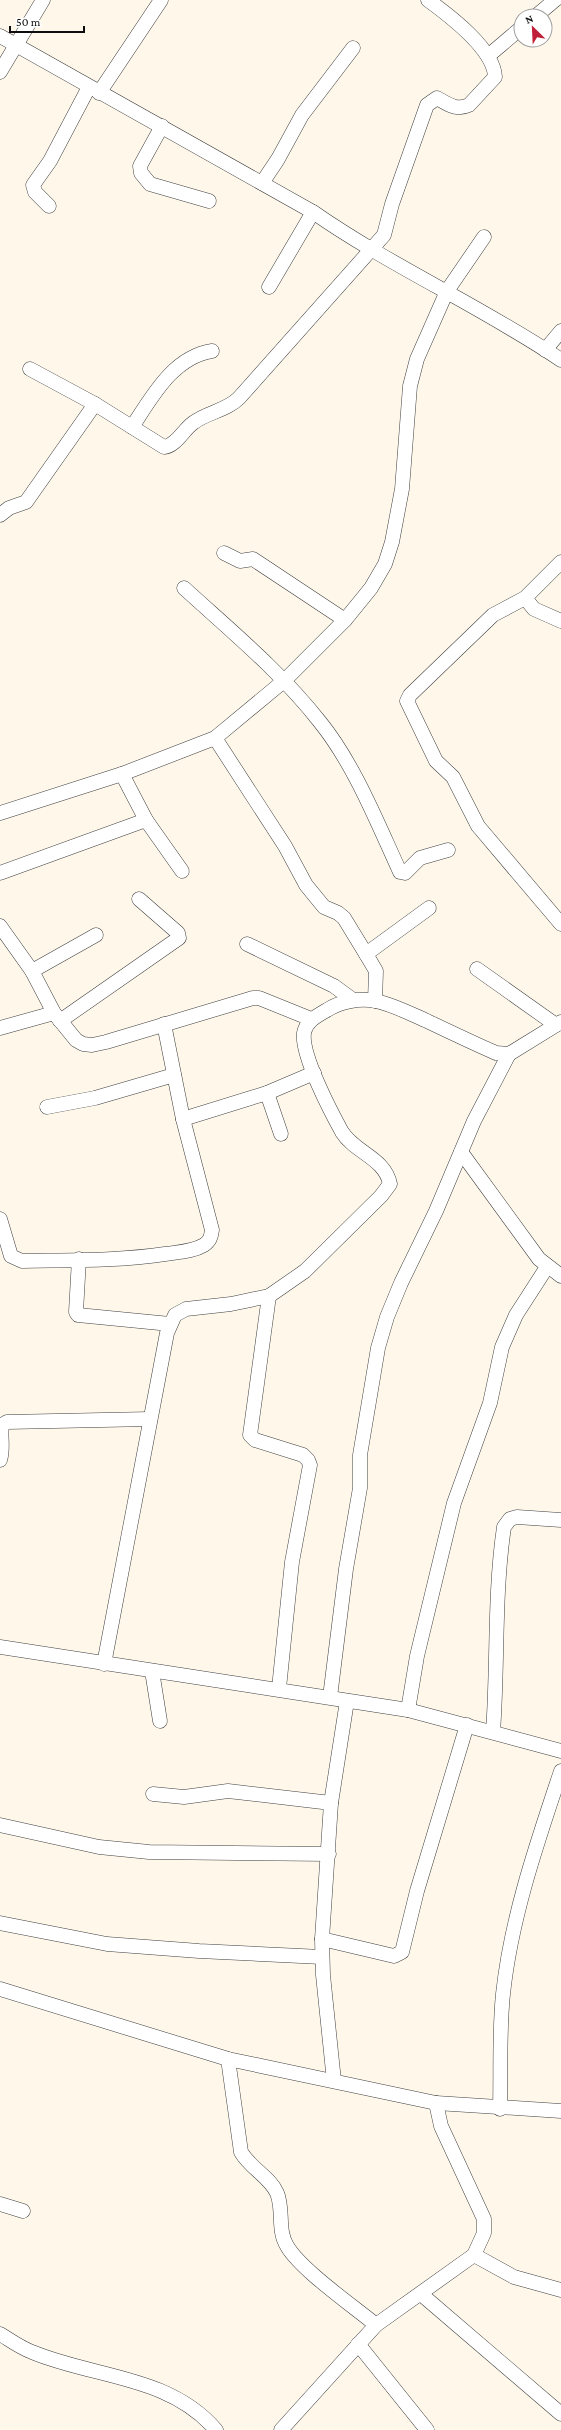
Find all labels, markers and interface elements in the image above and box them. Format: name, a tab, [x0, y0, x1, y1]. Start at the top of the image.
scale bar	[10, 8, 84, 34]
north arrow	[513, 8, 553, 48]
text: N	[523, 12, 535, 26]
text: 50 m	[16, 15, 41, 29]

